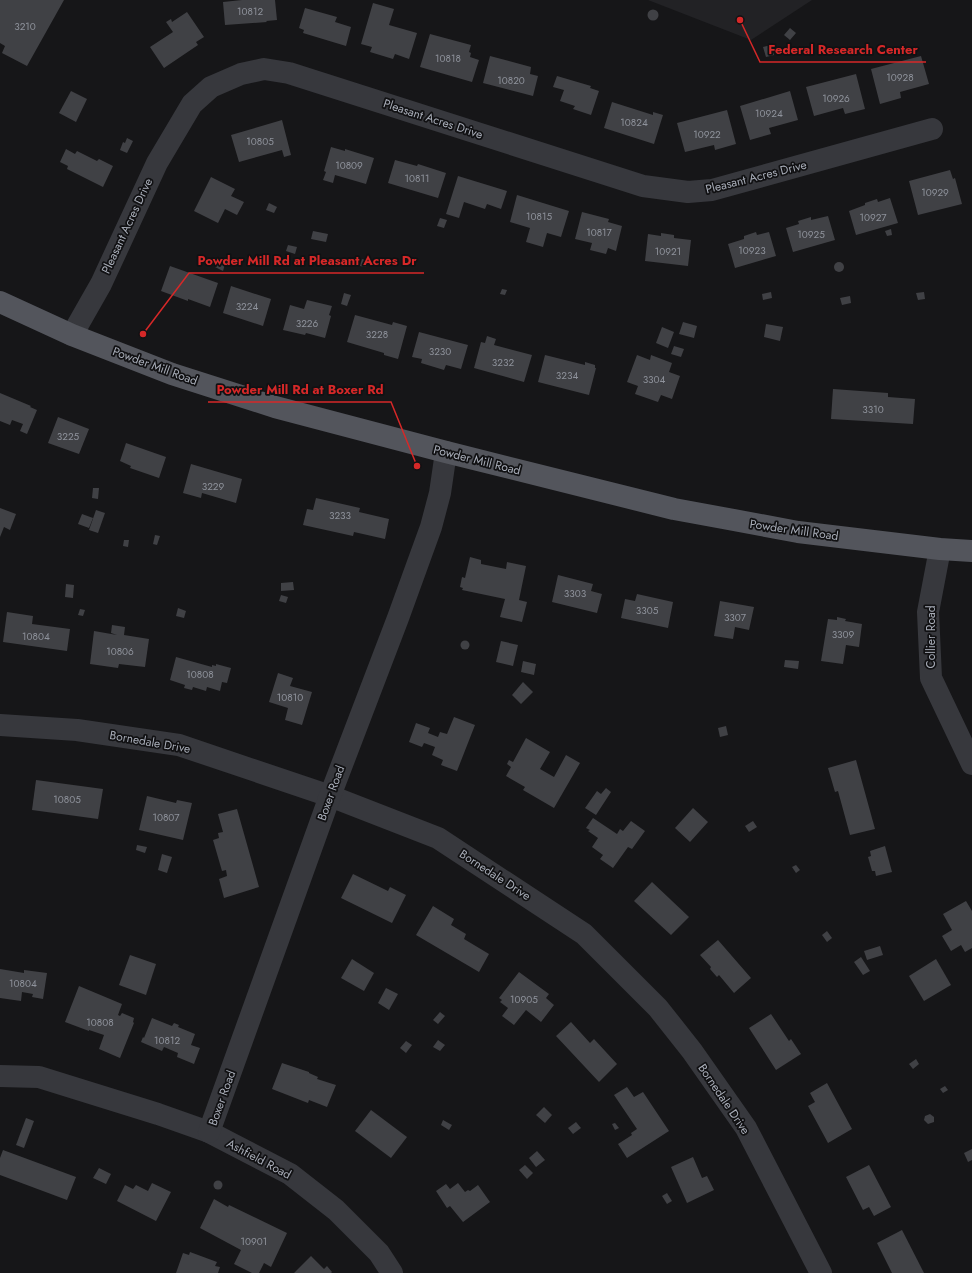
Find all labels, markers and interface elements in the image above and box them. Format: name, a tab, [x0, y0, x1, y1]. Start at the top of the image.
house number: 10812	[237, 4, 263, 19]
house number: 3210	[14, 19, 36, 34]
callout: Federal Research Center	[760, 37, 926, 62]
text: Federal Research Center	[768, 40, 918, 59]
house number: 10818	[435, 51, 461, 66]
house number: 10928	[886, 70, 914, 85]
house number: 10820	[497, 73, 525, 88]
house number: 10926	[822, 91, 850, 106]
street label: Pleasant Acres Drive	[381, 94, 485, 144]
house number: 10924	[755, 106, 783, 121]
house number: 10824	[620, 115, 648, 130]
house number: 10922	[693, 127, 721, 142]
house number: 10805	[246, 134, 274, 149]
street label: Pleasant Acres Drive	[704, 156, 808, 198]
house number: 10809	[335, 158, 363, 173]
house number: 10811	[405, 171, 429, 186]
street label: Pleasant Acres Drive	[97, 175, 157, 277]
house number: 10929	[921, 185, 949, 200]
house number: 10815	[526, 209, 552, 224]
house number: 10927	[859, 210, 887, 225]
house number: 10817	[586, 225, 613, 240]
house number: 10925	[797, 227, 825, 242]
house number: 10923	[738, 243, 766, 258]
house number: 10921	[655, 244, 681, 259]
callout: Powder Mill Rd at Pleasant Acres Dr	[189, 248, 424, 273]
text: Powder Mill Rd at Pleasant Acres Dr	[197, 251, 417, 270]
house number: 3224	[236, 299, 259, 314]
house number: 3226	[296, 316, 319, 331]
house number: 3228	[366, 327, 388, 342]
street label: Powder Mill Road	[110, 342, 200, 390]
house number: 3230	[429, 344, 451, 359]
house number: 3232	[492, 355, 514, 370]
house number: 3234	[556, 368, 578, 383]
house number: 3304	[643, 372, 666, 387]
callout: Powder Mill Rd at Boxer Rd	[208, 377, 391, 402]
text: Powder Mill Rd at Boxer Rd	[216, 380, 384, 399]
house number: 3310	[862, 402, 884, 417]
house number: 3225	[57, 429, 80, 444]
street label: Powder Mill Road	[431, 440, 523, 480]
house number: 3229	[202, 479, 225, 494]
house number: 3233	[329, 508, 352, 523]
street label: Powder Mill Road	[749, 515, 839, 545]
house number: 3303	[564, 586, 587, 601]
house number: 3305	[636, 603, 659, 618]
street label: Collier Road	[922, 605, 940, 669]
house number: 3307	[724, 610, 747, 625]
house number: 3309	[832, 627, 855, 642]
house number: 10804	[22, 629, 50, 644]
house number: 10806	[106, 644, 134, 659]
house number: 10808	[186, 667, 214, 682]
house number: 10810	[277, 690, 303, 705]
street label: Bornedale Drive	[108, 726, 192, 758]
street label: Boxer Road	[313, 763, 349, 823]
house number: 10805	[53, 792, 81, 807]
house number: 10807	[152, 810, 180, 825]
street label: Bornedale Drive	[456, 845, 534, 905]
house number: 10804	[9, 976, 37, 991]
house number: 10905	[510, 992, 538, 1007]
house number: 10808	[86, 1015, 114, 1030]
house number: 10812	[154, 1033, 180, 1048]
street label: Bornedale Drive	[694, 1060, 754, 1138]
street label: Boxer Road	[204, 1068, 240, 1128]
street label: Ashfield Road	[223, 1134, 295, 1184]
house number: 10901	[241, 1234, 267, 1249]

